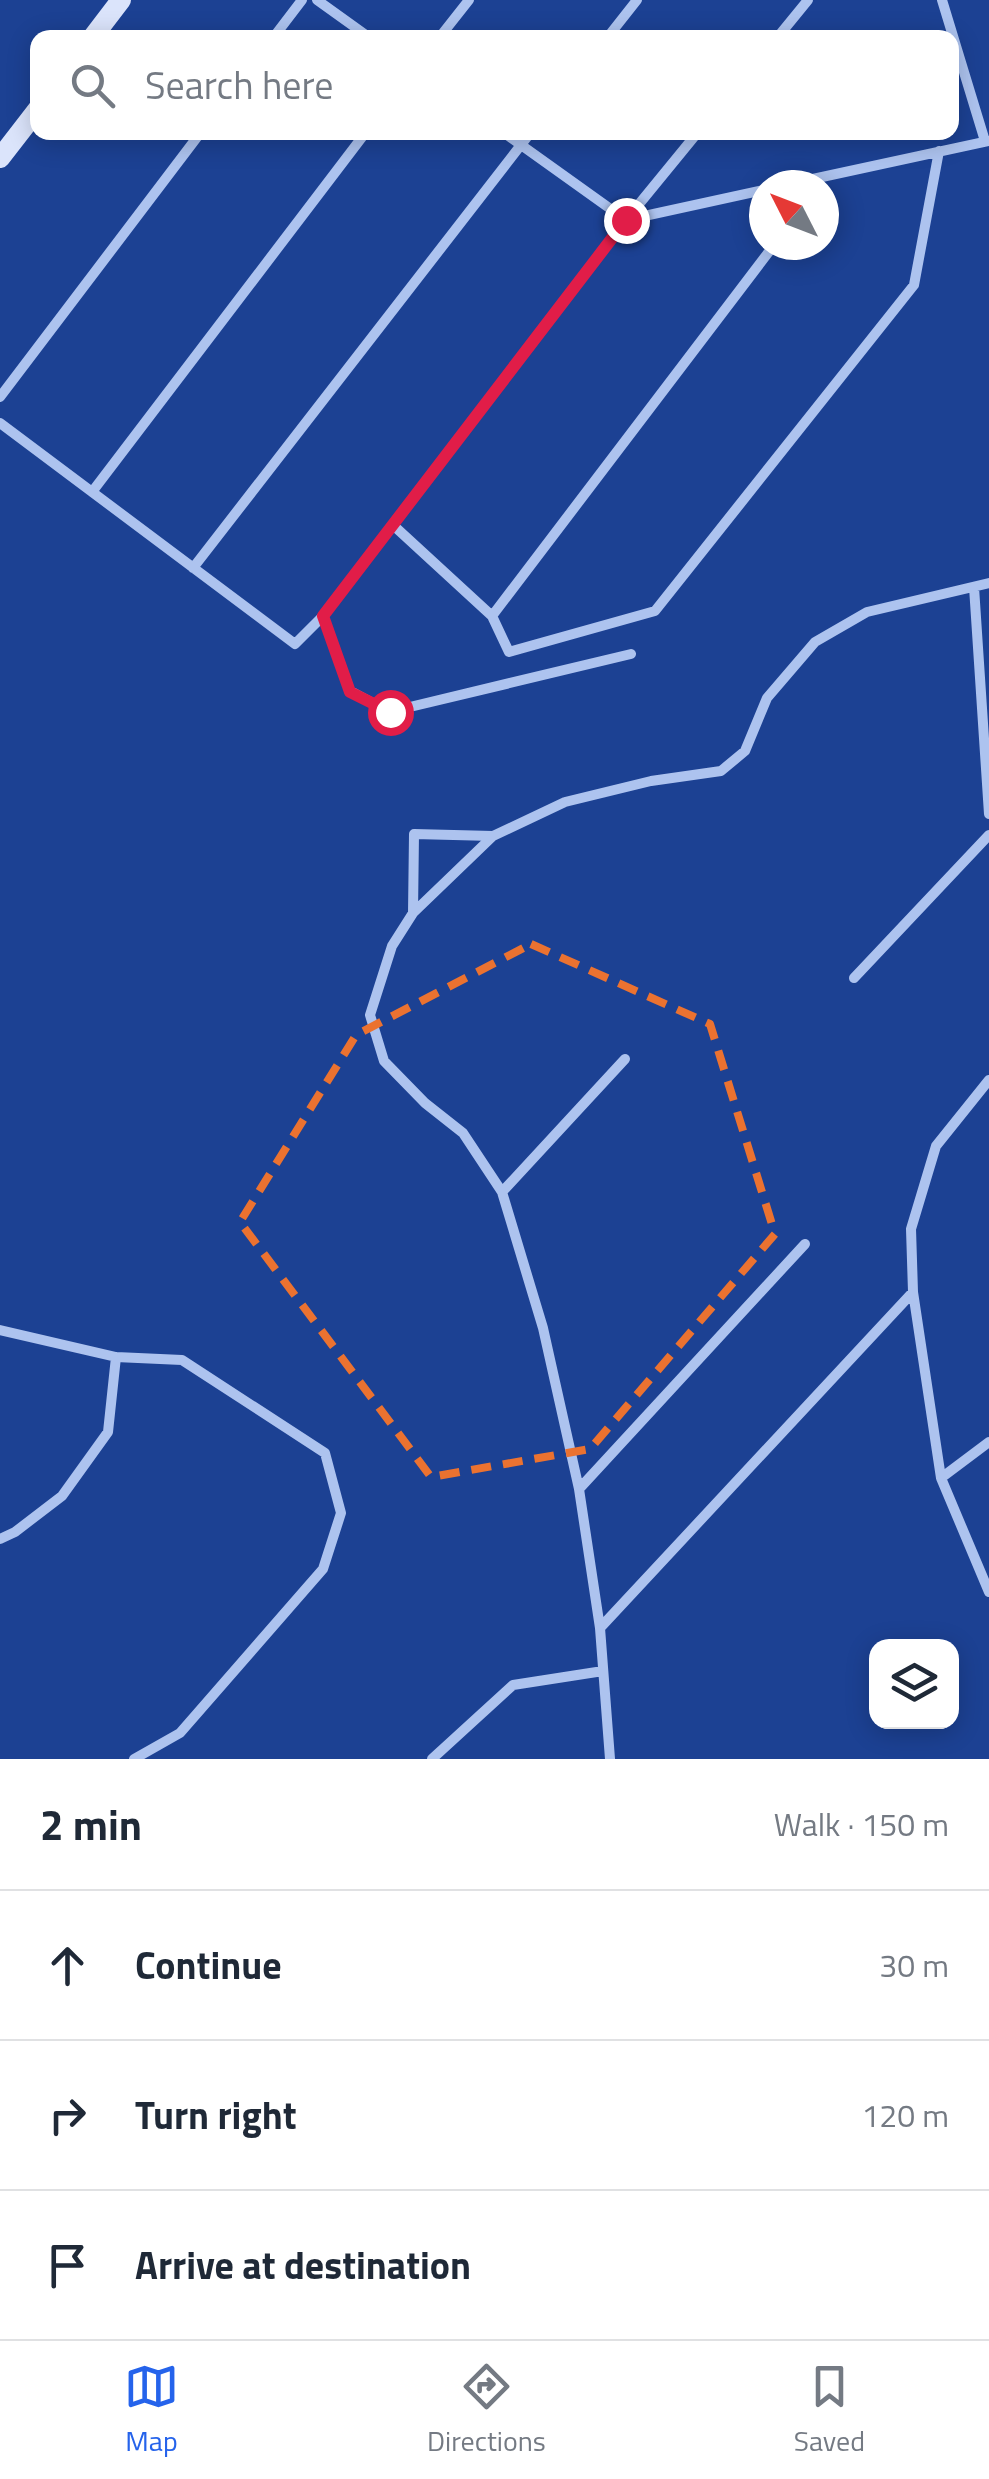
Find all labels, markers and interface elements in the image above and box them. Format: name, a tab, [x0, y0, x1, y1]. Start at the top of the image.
search box	[30, 30, 959, 140]
text: Search here	[145, 56, 333, 114]
icon: search	[65, 58, 120, 113]
north arrow	[749, 170, 839, 260]
route end	[604, 198, 650, 244]
route start	[368, 690, 414, 736]
map controls	[869, 1639, 959, 1729]
button: layers	[869, 1639, 959, 1729]
text: 2 min	[40, 1792, 142, 1856]
text: Walk · 150 m	[774, 1800, 949, 1848]
text: Continue	[135, 1936, 282, 1994]
icon: ahead	[40, 1938, 95, 1993]
text: 30 m	[879, 1941, 949, 1989]
text: Turn right	[135, 2086, 297, 2144]
icon: right	[40, 2088, 95, 2143]
text: 120 m	[861, 2091, 949, 2139]
text: Arrive at destination	[135, 2236, 471, 2294]
icon: arrive	[40, 2238, 95, 2293]
tab: Map	[124, 2359, 179, 2462]
tab: Directions	[427, 2359, 546, 2462]
tab: Saved	[794, 2359, 865, 2462]

